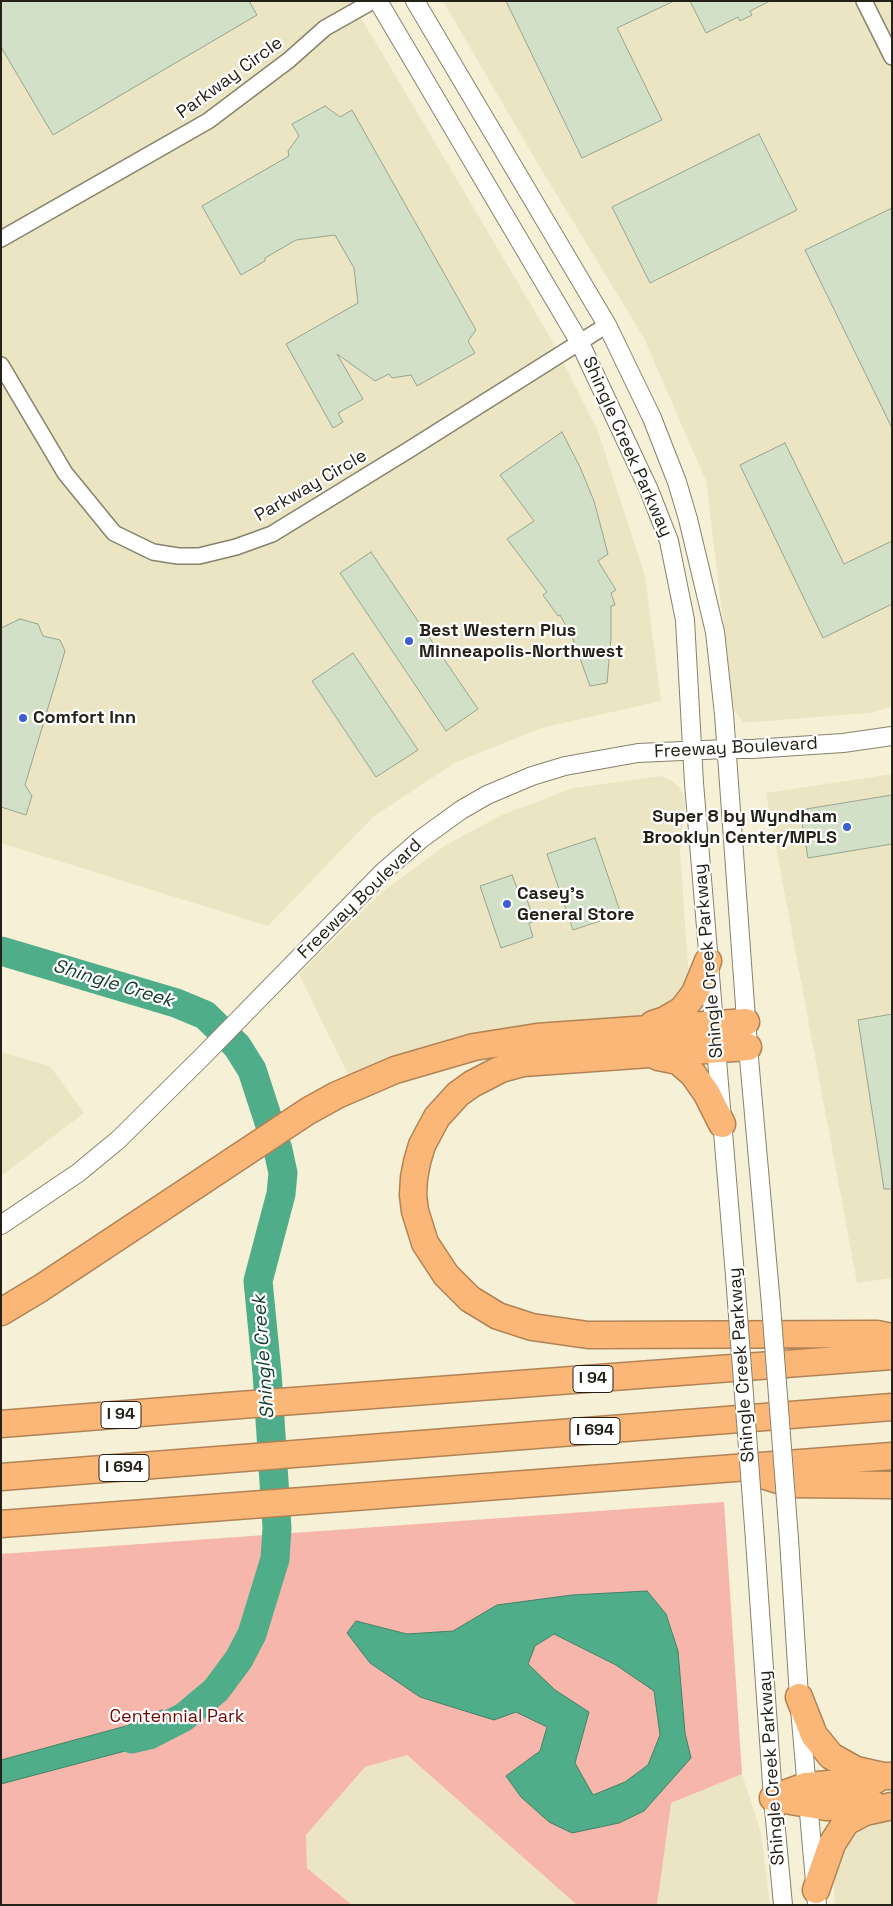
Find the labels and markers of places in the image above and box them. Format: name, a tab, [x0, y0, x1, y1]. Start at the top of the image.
place label: Best Western Plus Minneapolis-Northwest	[419, 620, 623, 662]
marker: Best Western Plus Minneapolis-Northwest	[403, 635, 415, 647]
place label: Comfort Inn	[33, 707, 136, 729]
marker: Comfort Inn	[17, 712, 29, 724]
place label: Super 8 by Wyndham Brooklyn Center/MPLS	[643, 806, 837, 849]
marker: Super 8 by Wyndham Brooklyn Center/MPLS	[841, 821, 853, 833]
place label: Casey's General Store	[517, 883, 634, 926]
marker: Casey's General Store	[501, 898, 513, 910]

